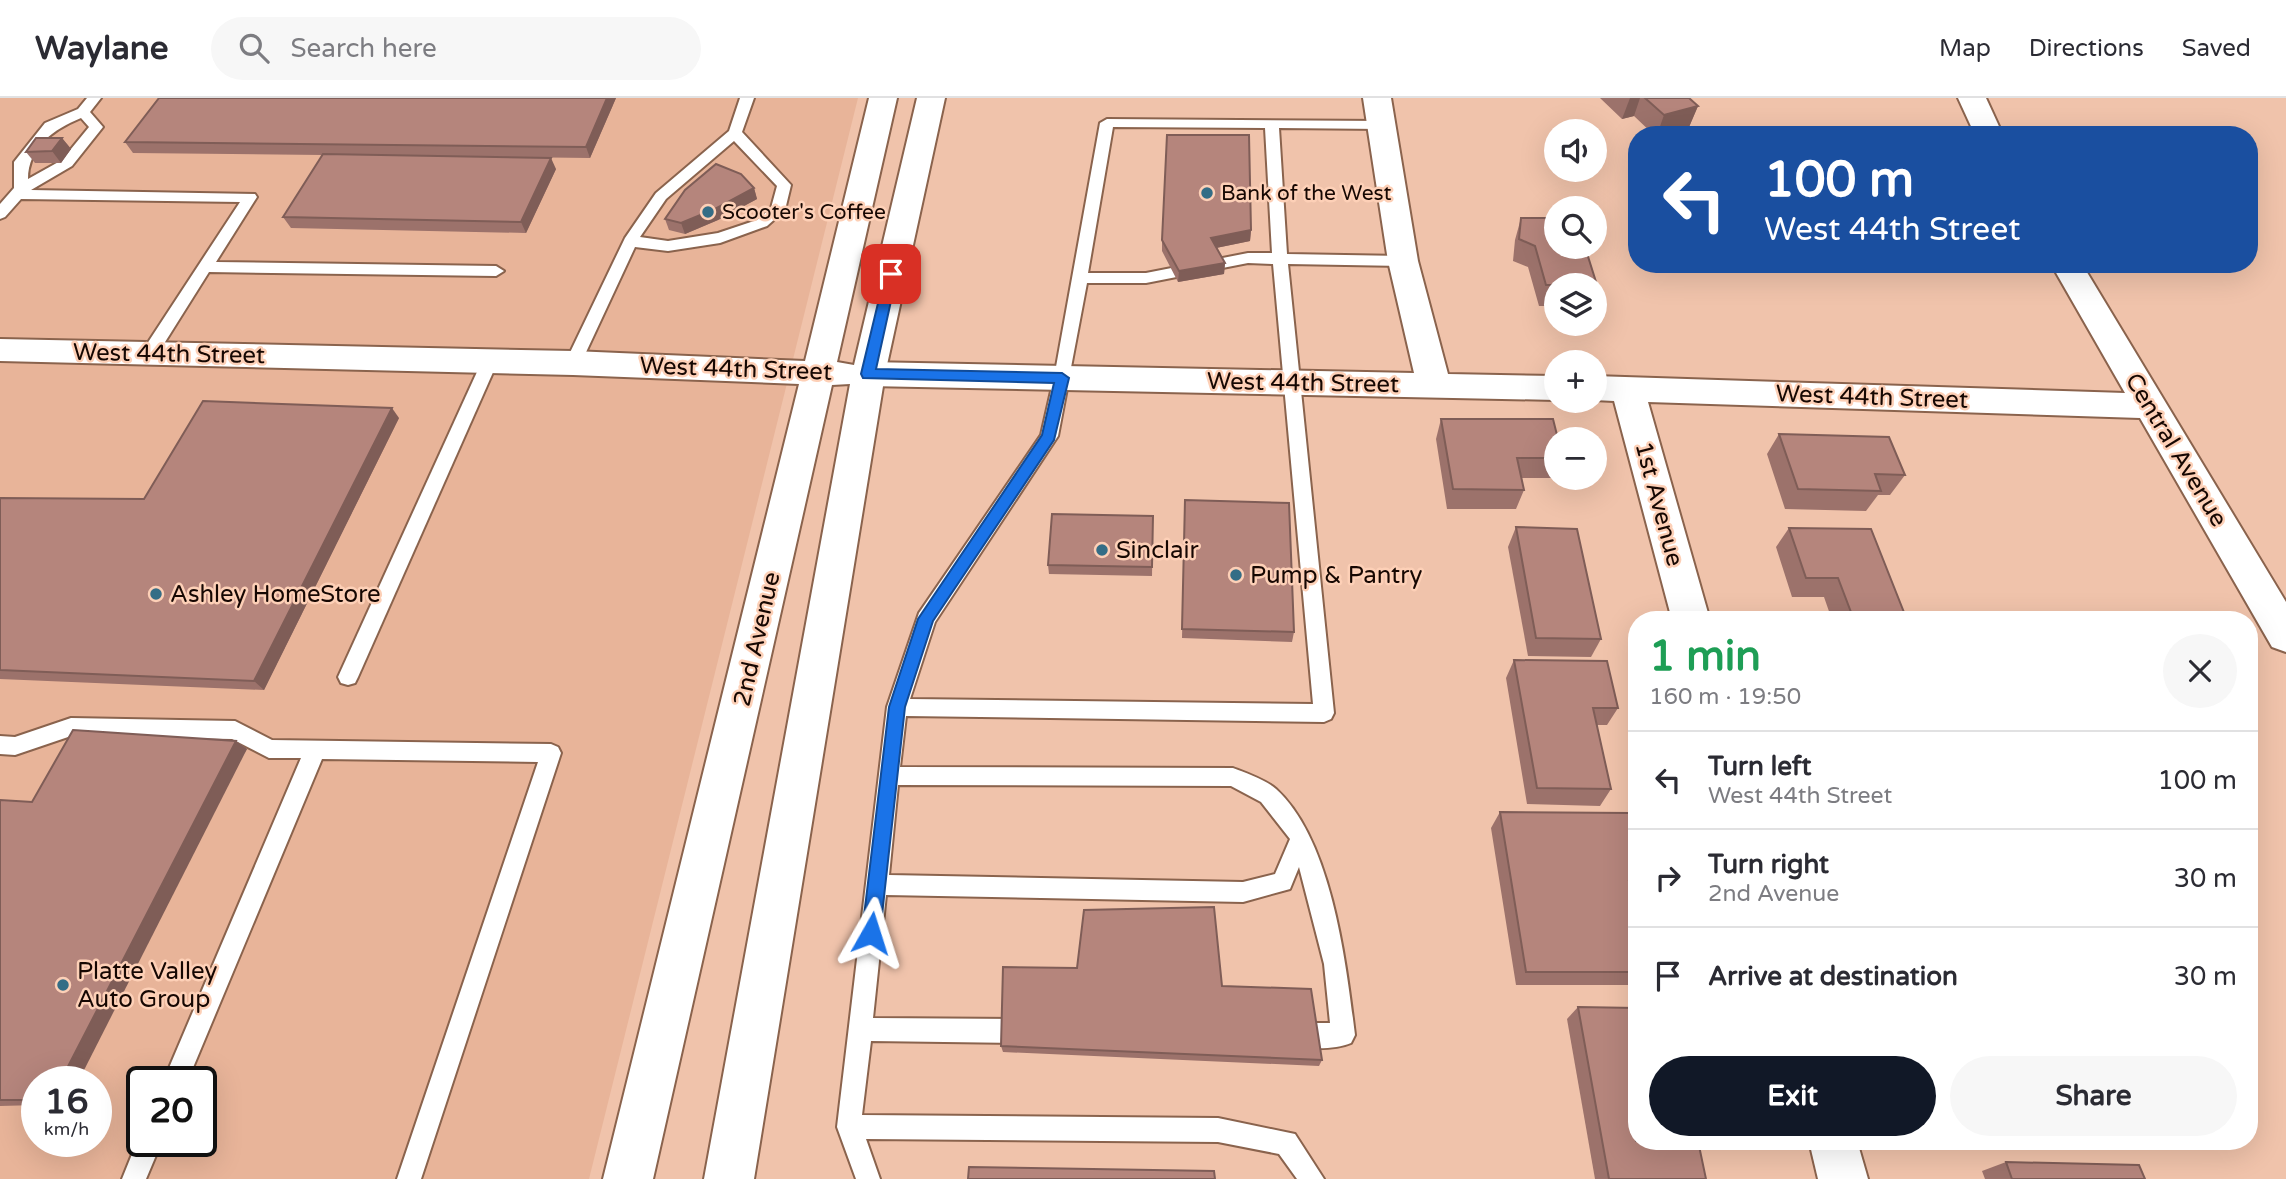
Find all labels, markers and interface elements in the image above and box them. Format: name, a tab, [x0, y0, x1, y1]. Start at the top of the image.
search box	[211, 17, 701, 80]
text: Waylane	[35, 29, 169, 68]
icon: search	[235, 29, 273, 67]
text: Search here	[291, 33, 437, 64]
text: Map	[1939, 34, 1991, 63]
text: Directions	[2029, 34, 2144, 63]
text: Saved	[2182, 34, 2251, 63]
map controls	[1544, 119, 1607, 490]
button: sound	[1544, 119, 1607, 182]
text: 100 m	[1764, 151, 1914, 210]
icon: left	[1649, 154, 1740, 245]
place label: Bank of the West	[1221, 181, 1392, 206]
marker: Bank of the West	[1199, 185, 1215, 201]
button: search	[1544, 196, 1607, 259]
place label: Scooter's Coffee	[722, 200, 886, 225]
marker: Scooter's Coffee	[700, 204, 716, 220]
text: West 44th Street	[1764, 211, 2020, 249]
pin	[861, 244, 921, 304]
icon: arrive	[872, 255, 910, 293]
button: layers	[1544, 273, 1607, 336]
street label: West 44th Street	[73, 338, 265, 370]
button: +	[1544, 350, 1607, 413]
street label: West 44th Street	[639, 351, 833, 387]
street label: West 44th Street	[1207, 367, 1399, 399]
street label: Central Avenue	[2119, 368, 2233, 532]
street label: West 44th Street	[1775, 379, 1969, 415]
button: −	[1544, 427, 1607, 490]
street label: 1st Avenue	[1628, 439, 1690, 569]
place label: Sinclair	[1116, 536, 1199, 565]
marker: Sinclair	[1094, 542, 1110, 558]
place label: Pump & Pantry	[1250, 561, 1422, 590]
marker: Pump & Pantry	[1228, 567, 1244, 583]
street label: 2nd Avenue	[727, 569, 787, 709]
place label: Ashley HomeStore	[170, 580, 381, 609]
marker: Ashley HomeStore	[148, 586, 164, 602]
text: 1 min	[1649, 631, 1761, 682]
button: close	[2163, 634, 2237, 708]
text: 160 m · 19:50	[1649, 683, 1801, 711]
text: Turn left	[1708, 751, 1811, 782]
icon: left	[1649, 761, 1687, 799]
text: 100 m	[2157, 765, 2237, 796]
text: West 44th Street	[1708, 782, 1892, 810]
text: Turn right	[1708, 849, 1829, 880]
icon: right	[1649, 859, 1687, 897]
text: 30 m	[2174, 863, 2237, 894]
text: 2nd Avenue	[1708, 880, 1839, 908]
position arrow	[834, 896, 908, 970]
place label: Platte Valley Auto Group	[77, 957, 217, 1014]
icon: arrive	[1649, 957, 1687, 995]
text: Arrive at destination	[1708, 961, 1958, 992]
text: 30 m	[2174, 961, 2237, 992]
marker: Platte Valley Auto Group	[55, 977, 71, 993]
button: Exit	[1649, 1056, 1936, 1136]
button: Share	[1950, 1056, 2237, 1136]
speed limit sign: 20	[126, 1066, 217, 1157]
text: 16	[45, 1081, 88, 1123]
text: km/h	[44, 1118, 89, 1140]

